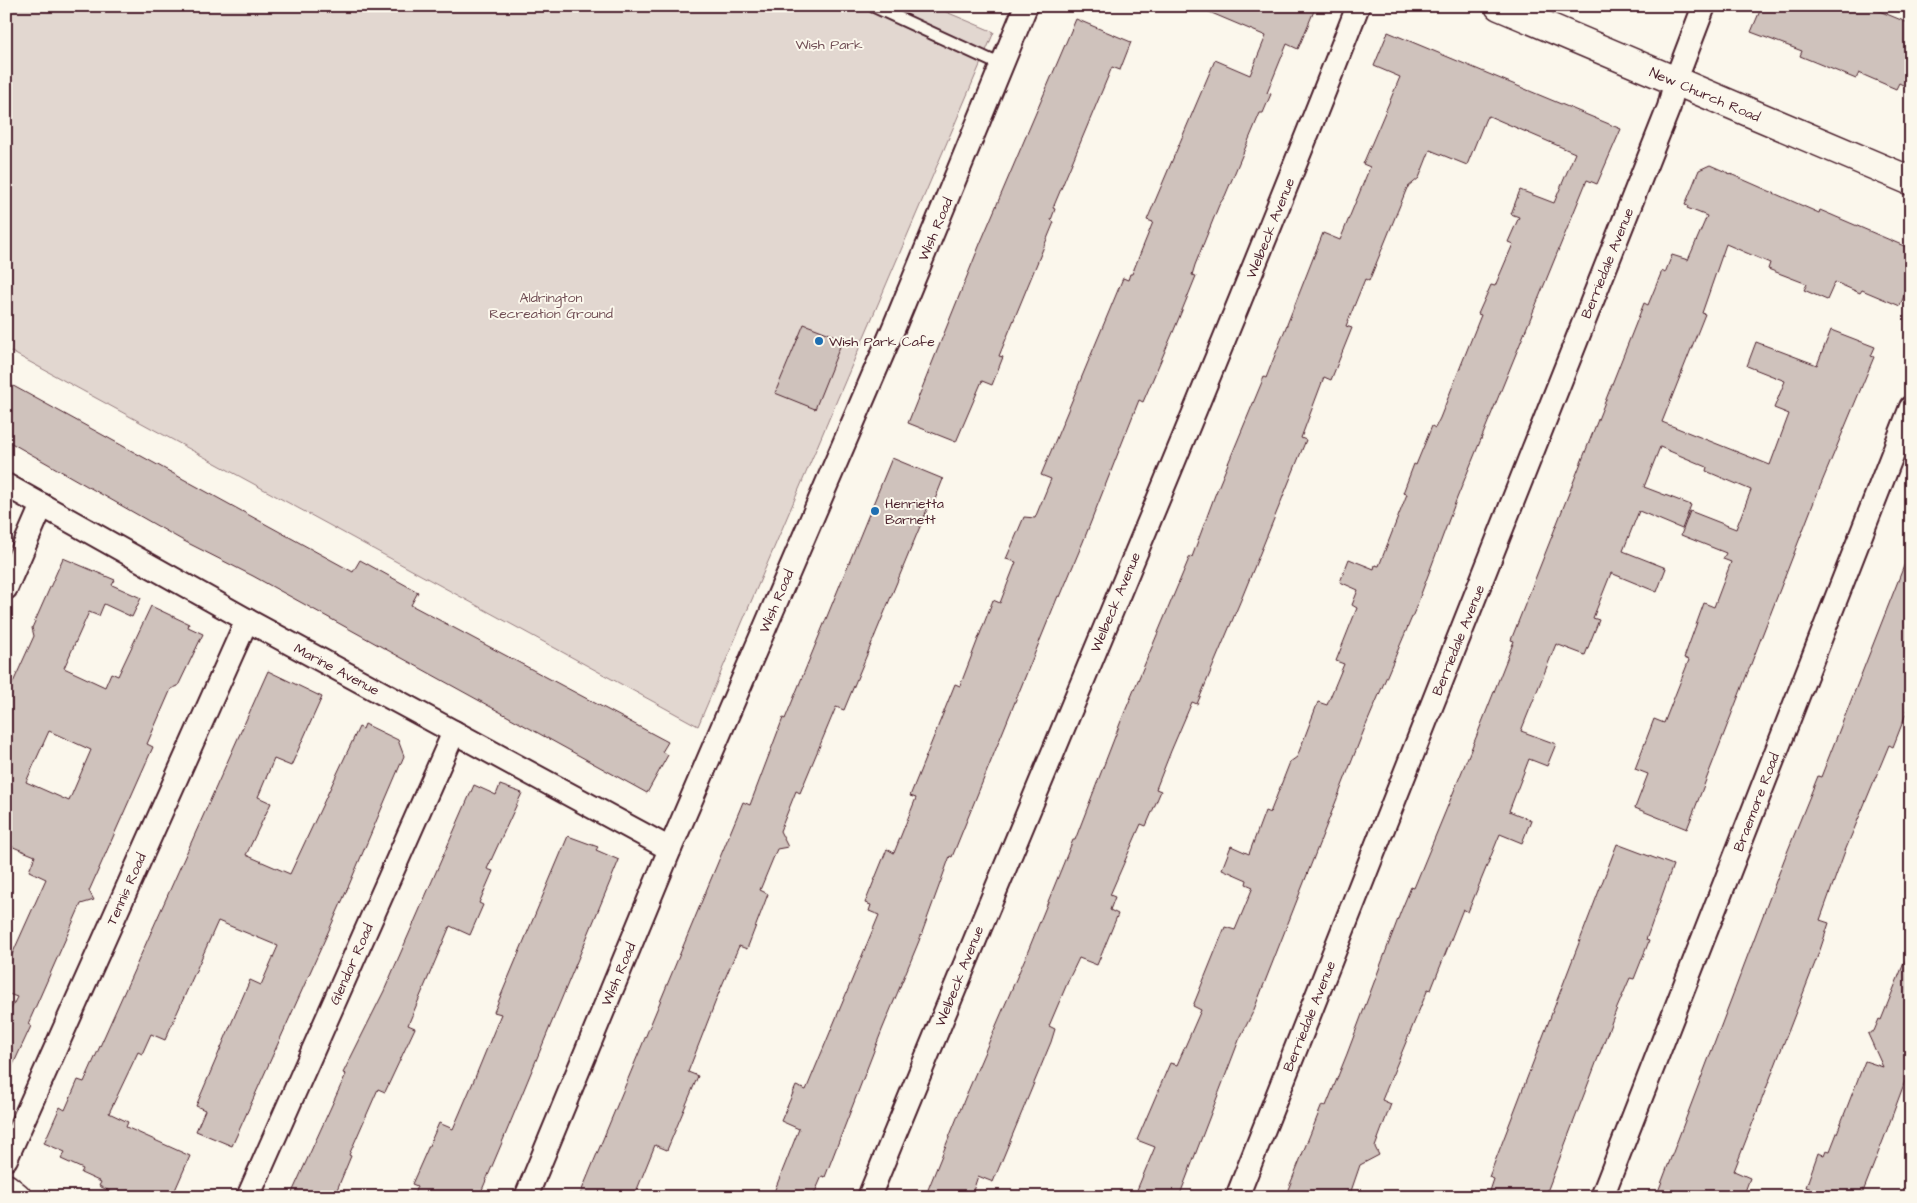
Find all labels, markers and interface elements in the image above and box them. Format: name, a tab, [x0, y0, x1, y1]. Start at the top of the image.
park label: Wish Park	[795, 35, 863, 55]
street label: New Church Road	[1646, 63, 1763, 127]
street label: Welbeck Avenue	[1242, 175, 1300, 282]
street label: Wish Road	[914, 195, 958, 264]
street label: Berriedale Avenue	[1577, 205, 1639, 322]
park label: Aldrington Recreation Ground	[489, 288, 613, 324]
place label: Wish Park Cafe	[829, 332, 935, 352]
marker: Wish Park Cafe	[813, 335, 825, 347]
place label: Henrietta Barnett	[885, 494, 944, 530]
marker: Henrietta Barnett	[869, 505, 881, 517]
street label: Welbeck Avenue	[1086, 549, 1146, 656]
street label: Wish Road	[755, 567, 799, 636]
street label: Berriedale Avenue	[1428, 582, 1490, 699]
street label: Marine Avenue	[290, 639, 383, 701]
street label: Braemore Road	[1729, 750, 1785, 855]
street label: Tennis Road	[102, 850, 152, 929]
street label: Glendor Road	[325, 921, 379, 1008]
street label: Welbeck Avenue	[931, 923, 989, 1030]
street label: Wish Road	[597, 940, 641, 1009]
street label: Berriedale Avenue	[1279, 958, 1341, 1075]

